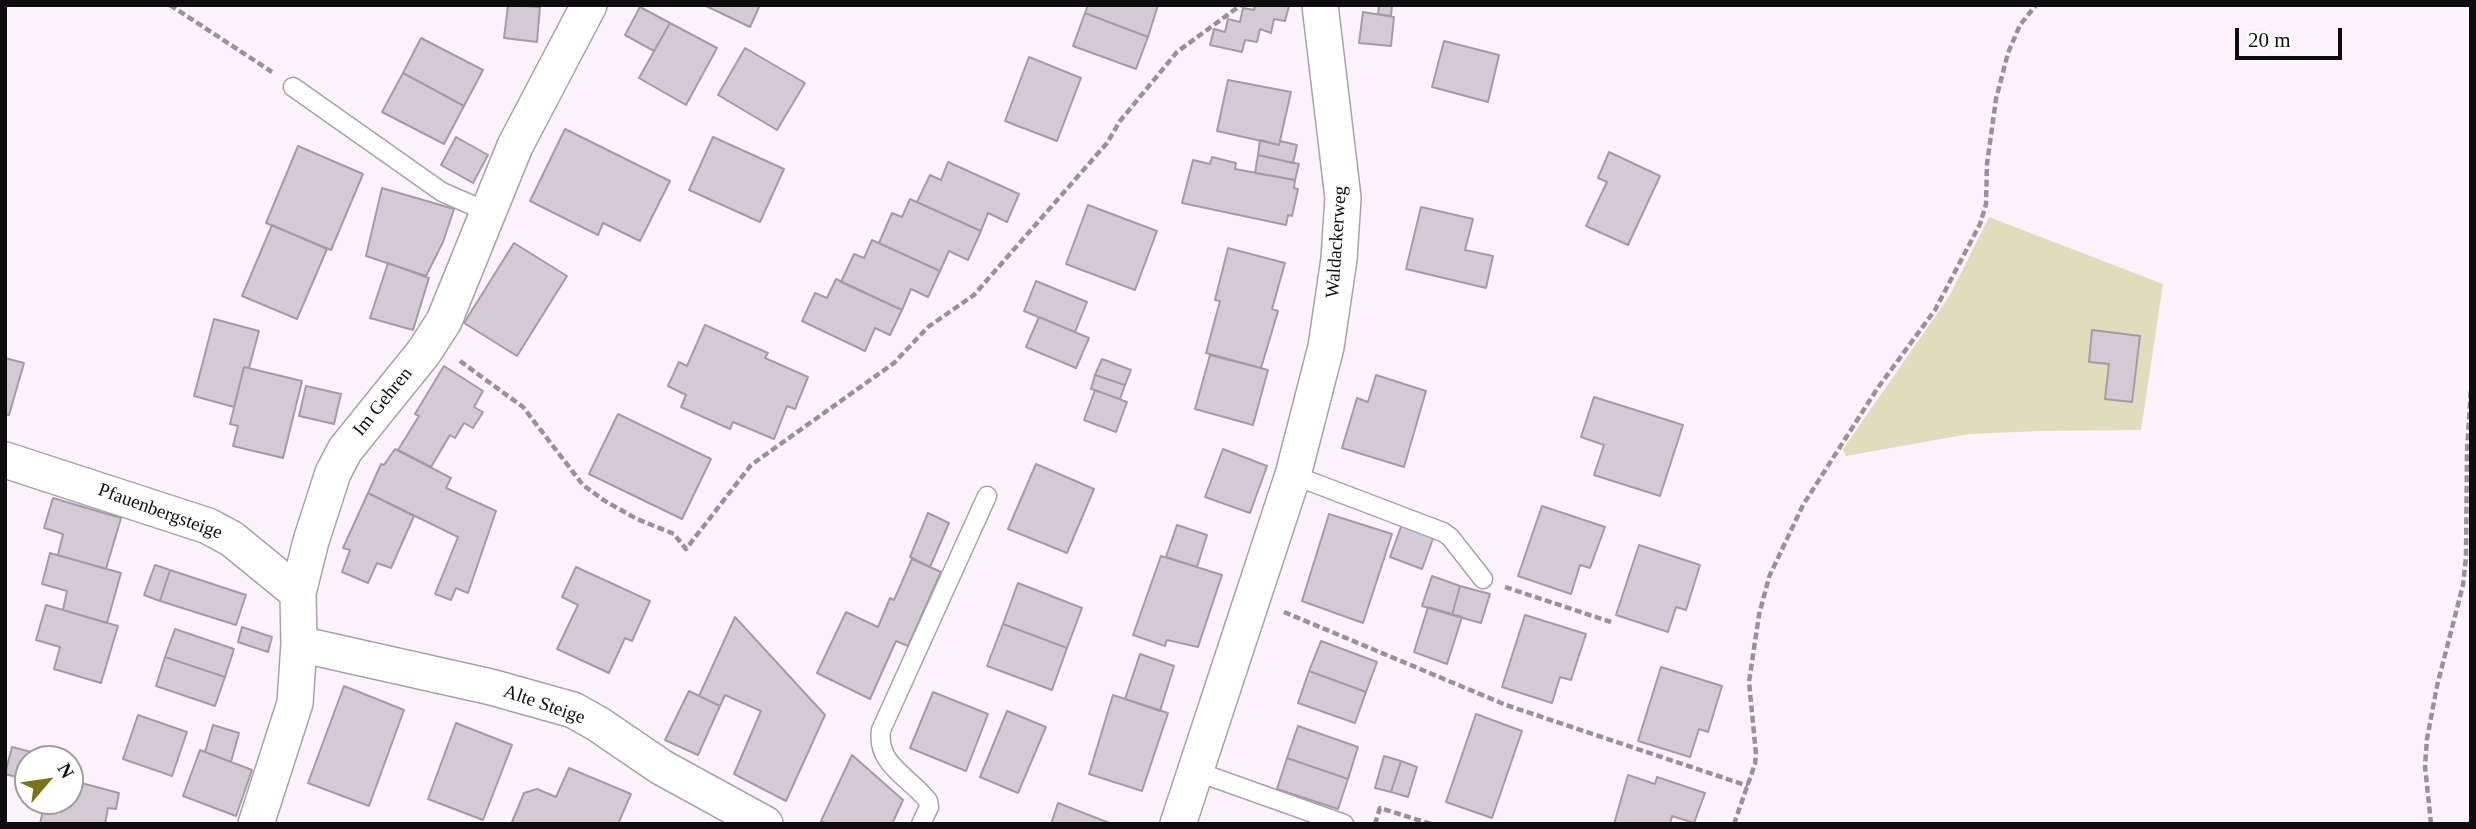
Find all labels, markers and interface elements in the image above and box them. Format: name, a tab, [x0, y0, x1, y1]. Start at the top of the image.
scale bar	[2238, 14, 2345, 58]
text: 20 m	[2248, 28, 2291, 52]
street label: Waldackerweg	[1322, 185, 1352, 299]
street label: Im Gehren	[348, 363, 418, 441]
street label: Pfauenbergsteige	[95, 479, 225, 545]
street label: Alte Steige	[500, 680, 588, 730]
north arrow	[14, 745, 84, 815]
text: N	[54, 759, 79, 782]

